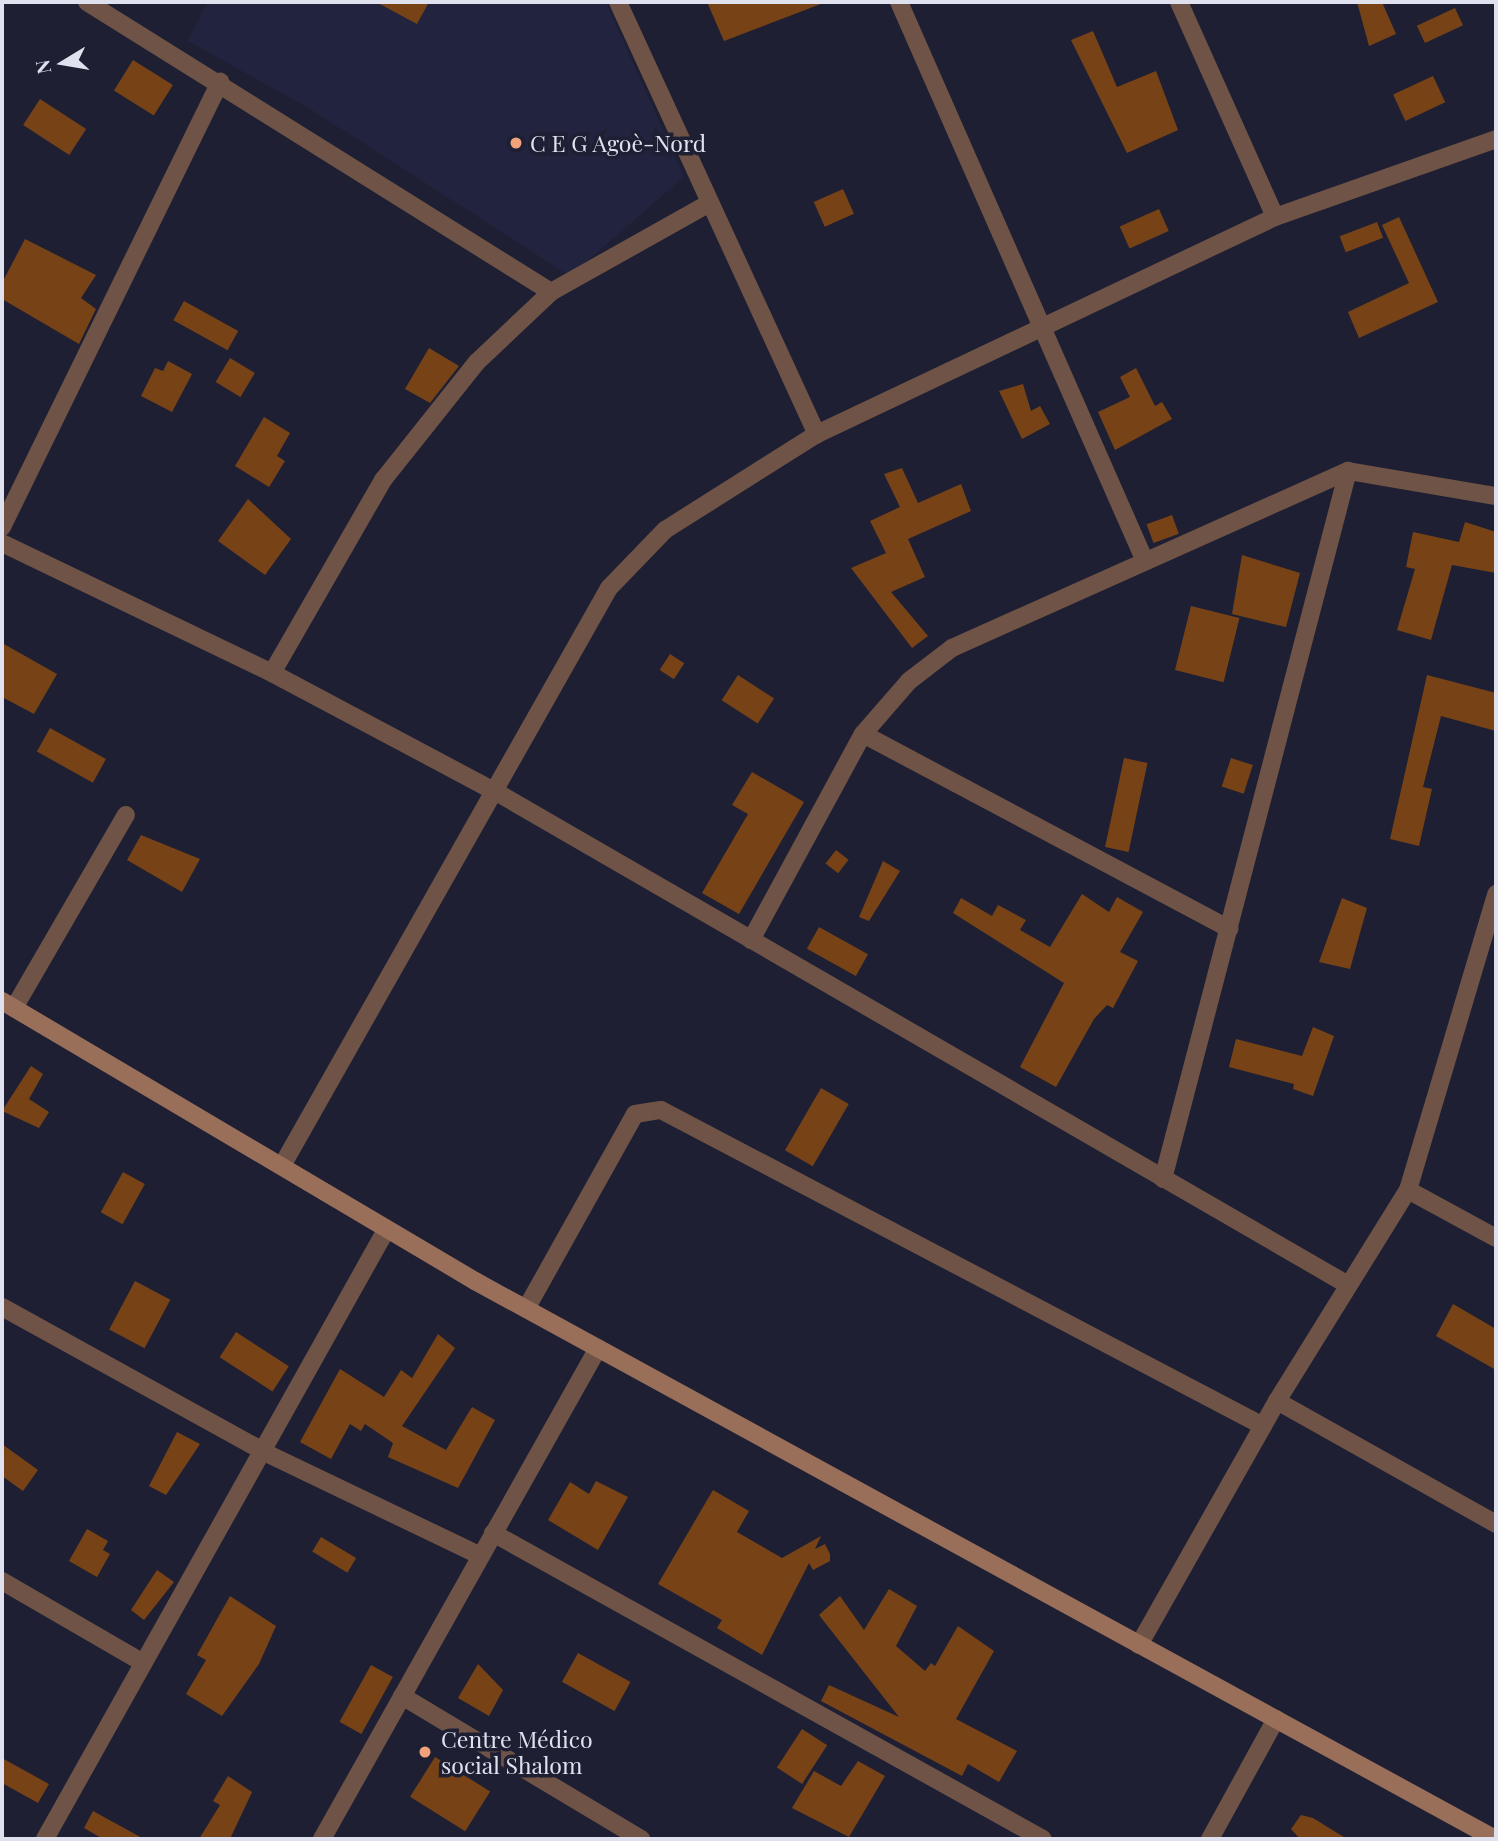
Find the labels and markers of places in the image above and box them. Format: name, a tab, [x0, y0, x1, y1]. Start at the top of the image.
place label: C E G Agoè-Nord	[530, 129, 707, 157]
marker: C E G Agoè-Nord	[508, 135, 524, 151]
place label: Centre Médico social Shalom	[441, 1725, 593, 1779]
marker: Centre Médico social Shalom	[415, 1742, 435, 1762]

